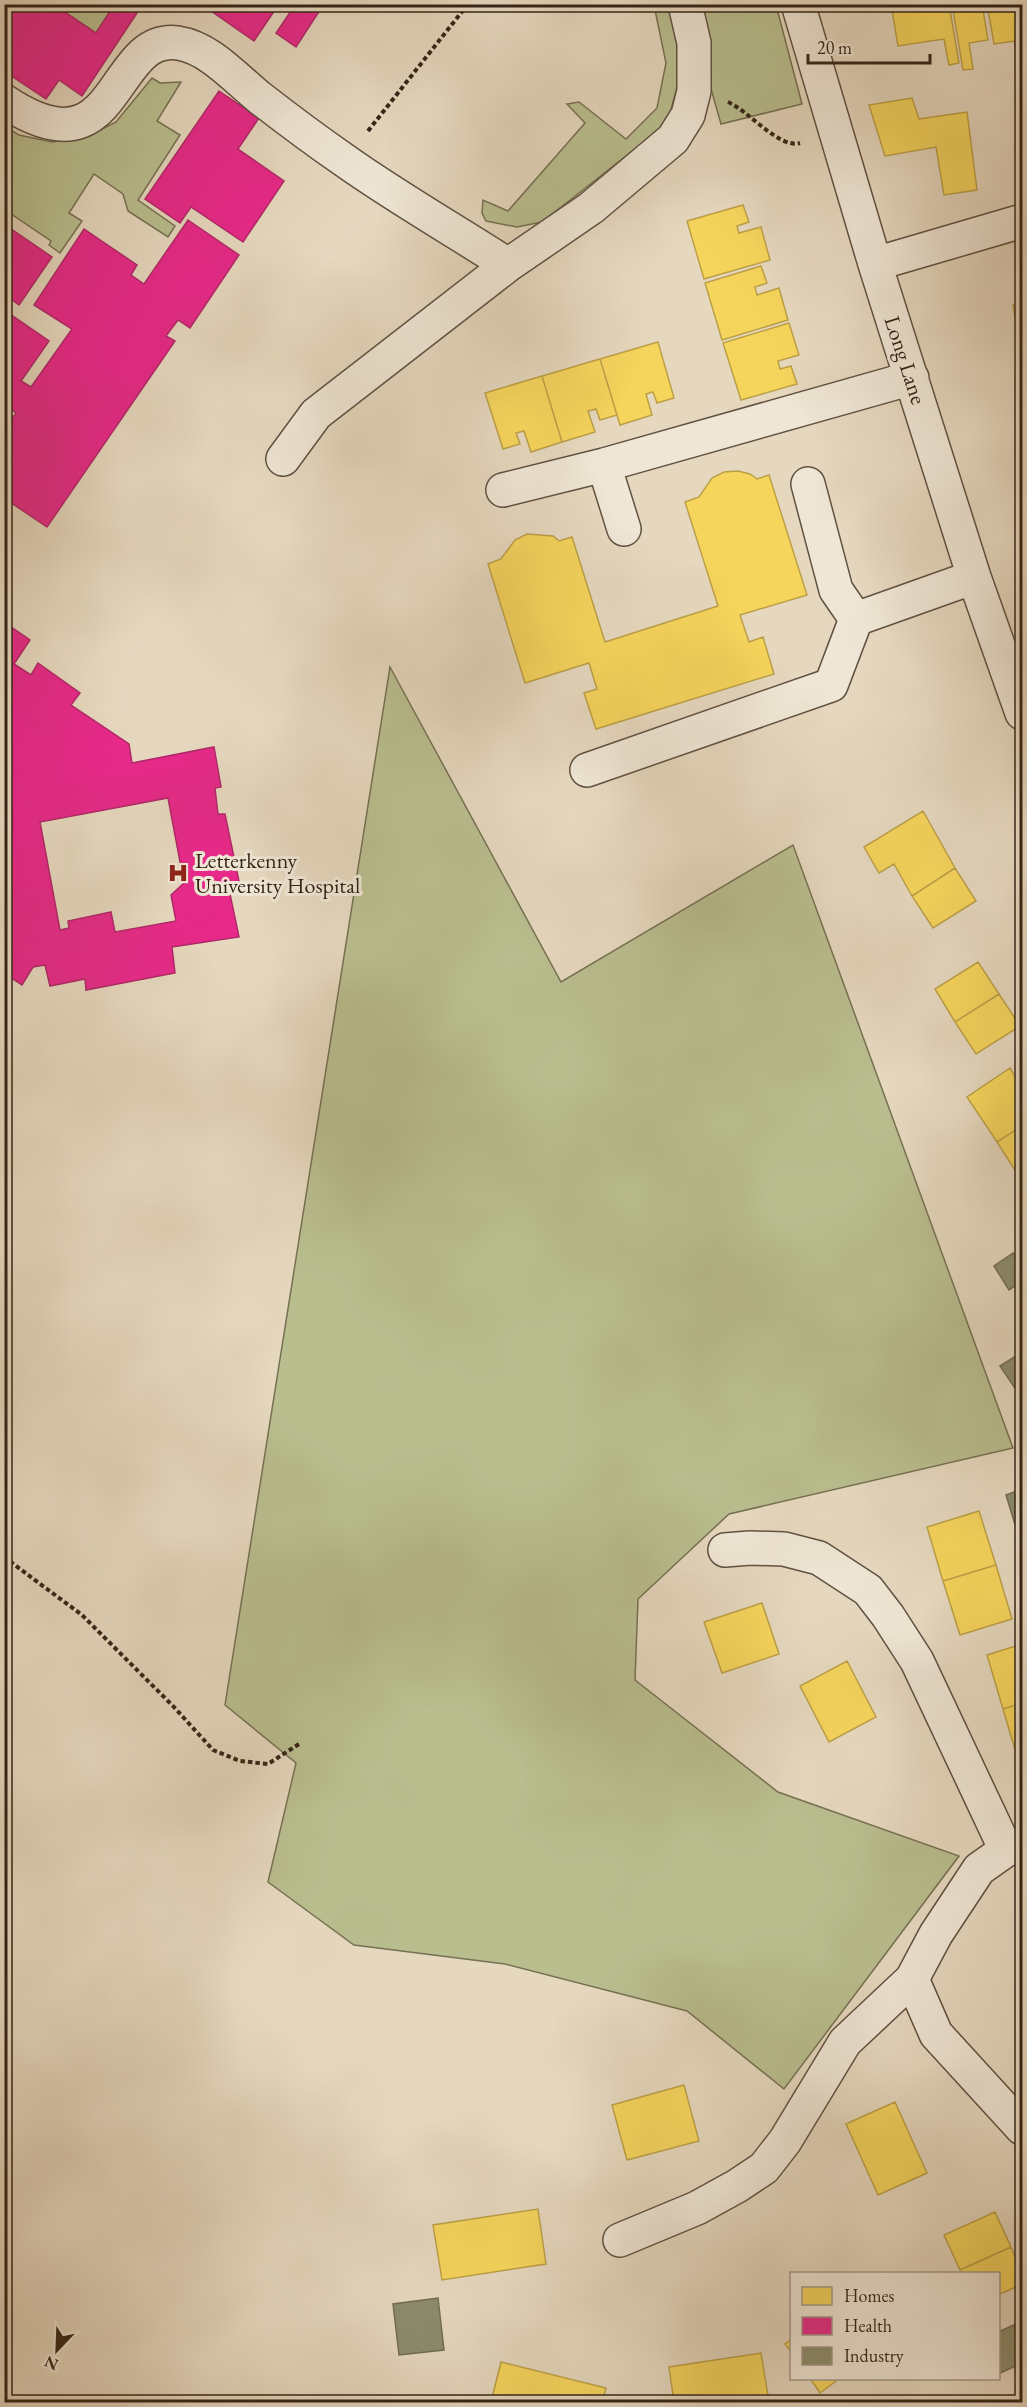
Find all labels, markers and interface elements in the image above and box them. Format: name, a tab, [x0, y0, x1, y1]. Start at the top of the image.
scale bar	[808, 27, 930, 65]
text: 20 m	[817, 36, 852, 59]
street label: Long Lane	[878, 312, 934, 408]
place label: Letterkenny University Hospital	[195, 846, 360, 900]
hospital icon: Letterkenny University Hospital	[166, 861, 190, 885]
legend	[790, 2272, 1000, 2380]
text: Homes	[844, 2284, 895, 2307]
text: Health	[844, 2314, 892, 2337]
north arrow	[27, 2320, 87, 2380]
text: Industry	[844, 2344, 904, 2367]
text: N	[41, 2351, 61, 2376]

